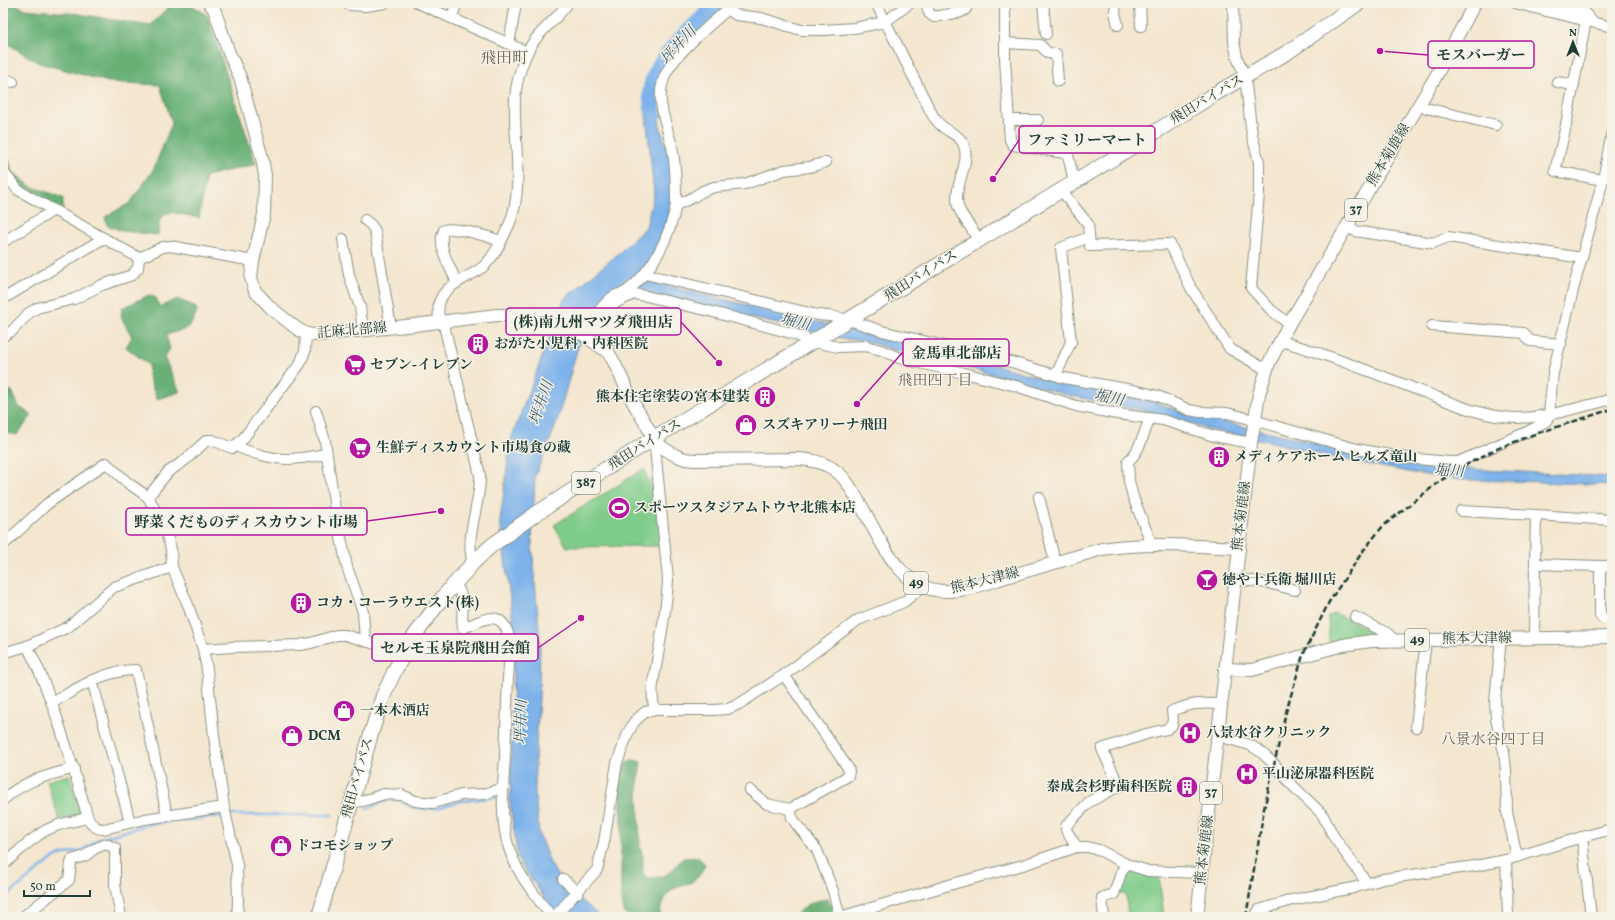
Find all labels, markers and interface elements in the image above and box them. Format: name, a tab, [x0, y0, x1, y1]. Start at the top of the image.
water label: 坪井川	[656, 21, 703, 70]
north arrow	[1553, 22, 1593, 62]
text: N	[1569, 26, 1577, 41]
callout: モスバーガー	[1428, 41, 1534, 68]
text: モスバーガー	[1436, 46, 1526, 67]
district label: 飛田町	[480, 48, 528, 70]
street label: 飛田バイパス	[1166, 70, 1248, 130]
street label: 熊本菊鹿線	[1363, 120, 1415, 190]
callout: ファミリーマート	[1019, 126, 1155, 153]
text: ファミリーマート	[1027, 131, 1147, 152]
road number: 37	[1345, 199, 1367, 221]
street label: 飛田バイパス	[880, 246, 962, 306]
callout: (株)南九州マツダ飛田店	[506, 308, 681, 335]
water label: 堀川	[778, 309, 814, 337]
text: (株)南九州マツダ飛田店	[513, 313, 673, 334]
street label: 託麻北部線	[316, 318, 388, 344]
building icon: おがた小児科・内科医院	[465, 331, 491, 357]
place label: おがた小児科・内科医院	[494, 335, 648, 354]
callout: 金馬車北部店	[903, 339, 1009, 366]
text: 金馬車北部店	[911, 344, 1001, 365]
supermarket icon: セブン-イレブン	[342, 352, 368, 378]
place label: セブン-イレブン	[370, 356, 473, 375]
district label: 飛田四丁目	[897, 371, 973, 392]
water label: 坪井川	[525, 376, 560, 428]
building icon: 熊本住宅塗装の宮本建装	[752, 384, 778, 410]
water label: 堀川	[1092, 386, 1128, 413]
place label: 熊本住宅塗装の宮本建装	[596, 388, 750, 407]
shop icon: スズキアリーナ飛田	[733, 412, 759, 438]
street label: 飛田バイパス	[604, 415, 686, 475]
place label: スズキアリーナ飛田	[762, 416, 887, 435]
supermarket icon: 生鮮ディスカウント市場食の藏	[347, 435, 373, 461]
place label: 生鮮ディスカウント市場食の藏	[376, 439, 571, 458]
building icon: メディケアホーム ヒルズ竜山	[1206, 444, 1232, 470]
place label: メディケアホーム ヒルズ竜山	[1234, 448, 1417, 467]
water label: 堀川	[1433, 461, 1467, 483]
road number: 387	[572, 472, 600, 494]
street label: 熊本菊鹿線	[1228, 480, 1256, 552]
sports icon: スポーツスタジアムトウヤ北熊本店	[606, 495, 632, 521]
place label: スポーツスタジアムトウヤ北熊本店	[634, 499, 856, 518]
callout: 野菜くだものディスカウント市場	[126, 508, 367, 535]
text: 野菜くだものディスカウント市場	[134, 513, 358, 534]
street label: 熊本大津線	[949, 563, 1021, 599]
bar icon: 徳や十兵衛 堀川店	[1194, 567, 1220, 593]
place label: 徳や十兵衛 堀川店	[1222, 571, 1337, 590]
road number: 49	[904, 572, 928, 594]
building icon: コカ・コーラウエスト(株)	[288, 590, 314, 616]
place label: コカ・コーラウエスト(株)	[316, 594, 480, 613]
road number: 49	[1405, 629, 1429, 651]
street label: 熊本大津線	[1442, 629, 1512, 649]
callout: セルモ玉泉院飛田会館	[372, 634, 538, 661]
text: セルモ玉泉院飛田会館	[380, 639, 530, 660]
water label: 坪井川	[511, 697, 533, 745]
shop icon: 一本木酒店	[331, 698, 357, 724]
place label: 一本木酒店	[360, 702, 430, 721]
hospital icon: 八景水谷クリニック	[1177, 720, 1203, 746]
shop icon: DCM	[279, 723, 305, 749]
place label: 八景水谷クリニック	[1206, 724, 1331, 743]
place label: DCM	[308, 727, 341, 746]
district label: 八景水谷四丁目	[1440, 730, 1546, 751]
street label: 飛田バイパス	[337, 735, 379, 821]
hospital icon: 平山泌尿器科医院	[1234, 761, 1260, 787]
place label: 平山泌尿器科医院	[1262, 765, 1374, 784]
building icon: 泰成会杉野歯科医院	[1174, 774, 1200, 800]
place label: 泰成会杉野歯科医院	[1046, 778, 1172, 797]
road number: 37	[1200, 782, 1222, 804]
street label: 熊本菊鹿線	[1191, 814, 1219, 886]
shop icon: ドコモショップ	[268, 833, 294, 859]
place label: ドコモショップ	[296, 837, 393, 856]
scale bar	[24, 872, 90, 898]
text: 50 m	[30, 879, 56, 895]

